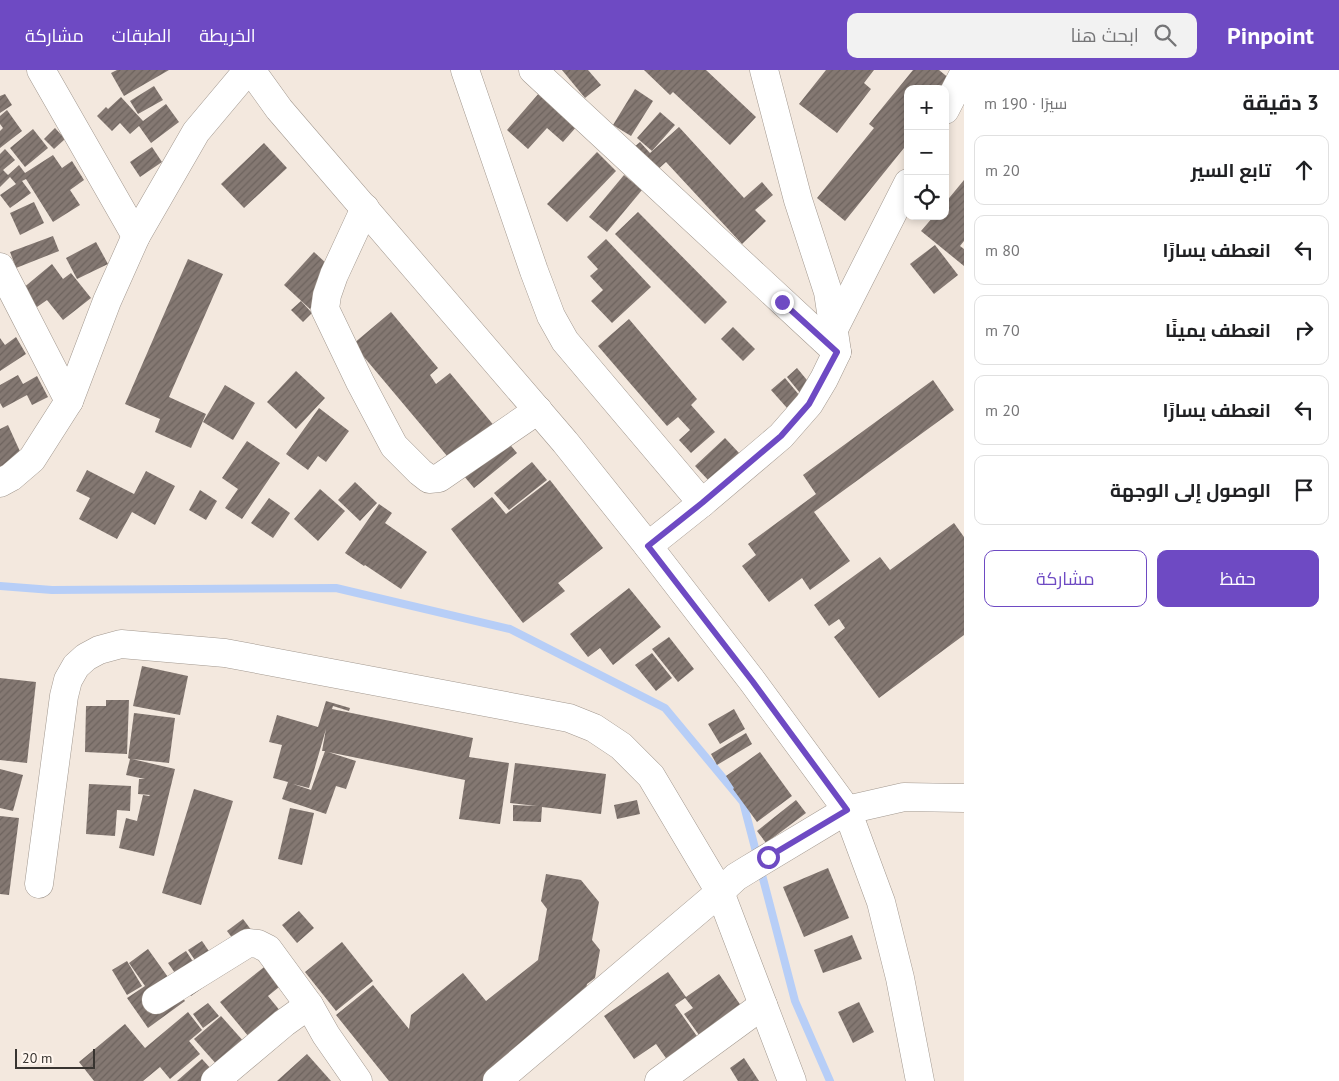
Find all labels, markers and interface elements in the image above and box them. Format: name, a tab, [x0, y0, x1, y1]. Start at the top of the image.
search box	[847, 13, 1197, 58]
text: Pinpoint	[1227, 20, 1314, 51]
icon: search	[1151, 21, 1179, 49]
text: ابحث هنا	[1070, 23, 1139, 47]
text: مشاركة	[25, 24, 84, 47]
text: الطبقات	[112, 24, 171, 47]
text: الخريطة	[199, 24, 256, 47]
map controls	[904, 85, 949, 220]
button: +	[904, 85, 949, 130]
text: 3 دقيقة	[1242, 89, 1319, 116]
text: سيرًا · 190 m	[984, 93, 1067, 113]
button: −	[904, 130, 949, 175]
icon: ahead	[1290, 156, 1318, 184]
text: تابع السير	[1191, 158, 1271, 182]
text: 20 m	[985, 160, 1020, 180]
button: locate	[904, 175, 949, 220]
icon: left	[1290, 236, 1318, 264]
text: انعطف يسارًا	[1163, 238, 1271, 262]
text: 80 m	[985, 240, 1020, 260]
route end	[771, 291, 794, 314]
icon: right	[1290, 316, 1318, 344]
text: انعطف يمينًا	[1165, 318, 1271, 342]
text: 70 m	[985, 320, 1020, 340]
icon: left	[1290, 396, 1318, 424]
text: انعطف يسارًا	[1163, 398, 1271, 422]
text: 20 m	[985, 400, 1020, 420]
icon: arrive	[1290, 476, 1318, 504]
text: الوصول إلى الوجهة	[1110, 478, 1271, 502]
button: مشاركة	[984, 550, 1147, 607]
button: حفظ	[1157, 550, 1319, 607]
route start	[757, 846, 780, 869]
scale bar	[15, 1046, 95, 1069]
text: 20 m	[22, 1049, 52, 1067]

